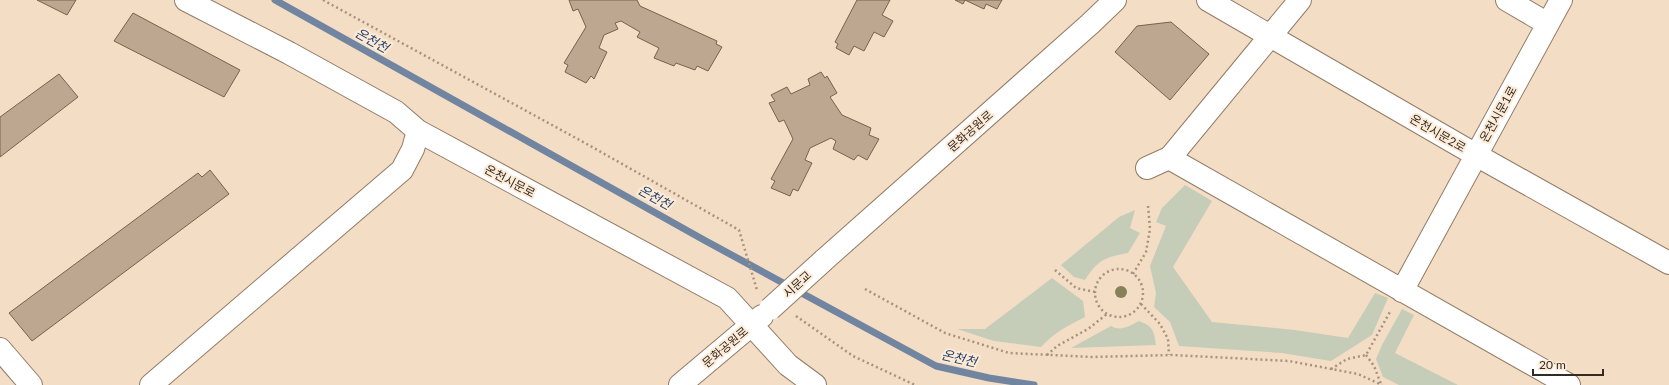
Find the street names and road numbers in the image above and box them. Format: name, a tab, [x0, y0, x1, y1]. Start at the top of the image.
street label: 온천시문1로	[1476, 83, 1520, 145]
street label: 문화공원로	[944, 107, 996, 155]
street label: 온천시문2로	[1407, 111, 1469, 155]
street label: 온천시문로	[482, 161, 538, 201]
street label: 시문교	[780, 267, 814, 301]
street label: 문화공원로	[699, 324, 751, 370]

